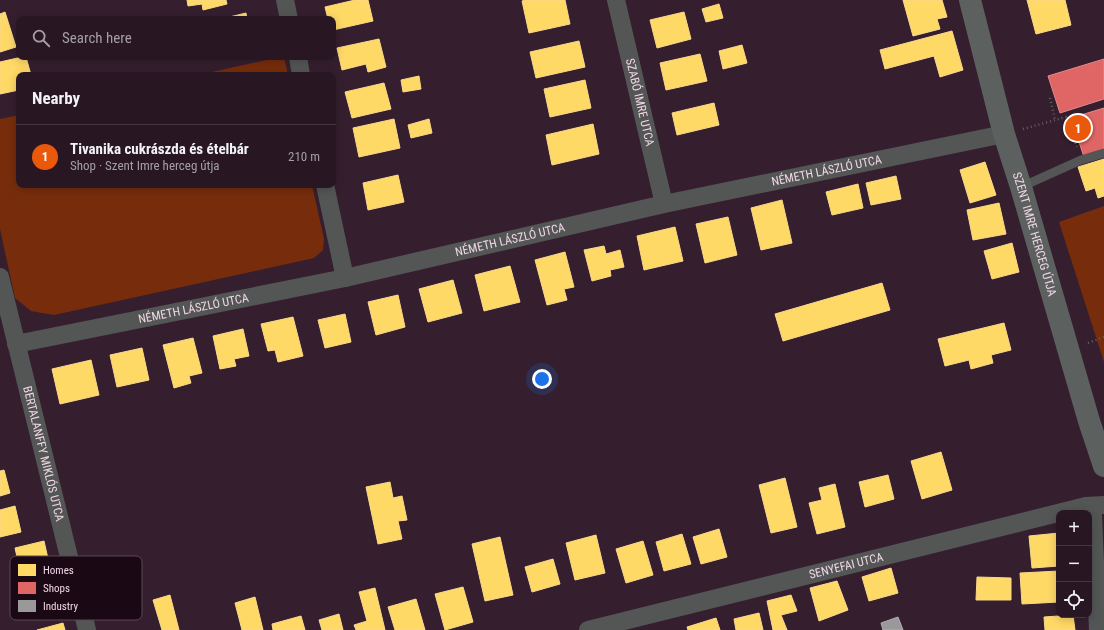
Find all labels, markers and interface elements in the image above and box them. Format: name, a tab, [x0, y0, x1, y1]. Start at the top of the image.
search box	[16, 16, 336, 60]
icon: search	[30, 27, 52, 49]
text: Search here	[62, 29, 132, 47]
street label: SZABÓ IMRE UTCA	[623, 57, 657, 148]
text: Nearby	[32, 88, 80, 108]
pin: 1	[1065, 113, 1091, 143]
text: Tivanika cukrászda és ételbár	[70, 140, 249, 158]
text: 1	[42, 149, 48, 164]
text: 210 m	[288, 149, 320, 164]
street label: NÉMETH LÁSZLÓ UTCA	[770, 152, 883, 189]
text: Shop · Szent Imre herceg útja	[70, 158, 220, 173]
street label: SZENT IMRE HERCEG ÚTJA	[1010, 171, 1059, 298]
street label: NÉMETH LÁSZLÓ UTCA	[454, 220, 566, 259]
street label: NÉMETH LÁSZLÓ UTCA	[137, 290, 250, 326]
your location	[532, 369, 552, 389]
street label: BERTALANFFY MIKLÓS UTCA	[20, 385, 67, 523]
map controls	[1056, 510, 1092, 618]
button: +	[1056, 510, 1092, 546]
button: −	[1056, 546, 1092, 582]
street label: SENYEFAI UTCA	[808, 550, 885, 582]
legend	[10, 556, 142, 620]
text: Homes	[43, 564, 74, 577]
text: Shops	[43, 582, 70, 595]
button: locate	[1056, 582, 1092, 618]
text: Industry	[43, 600, 79, 613]

